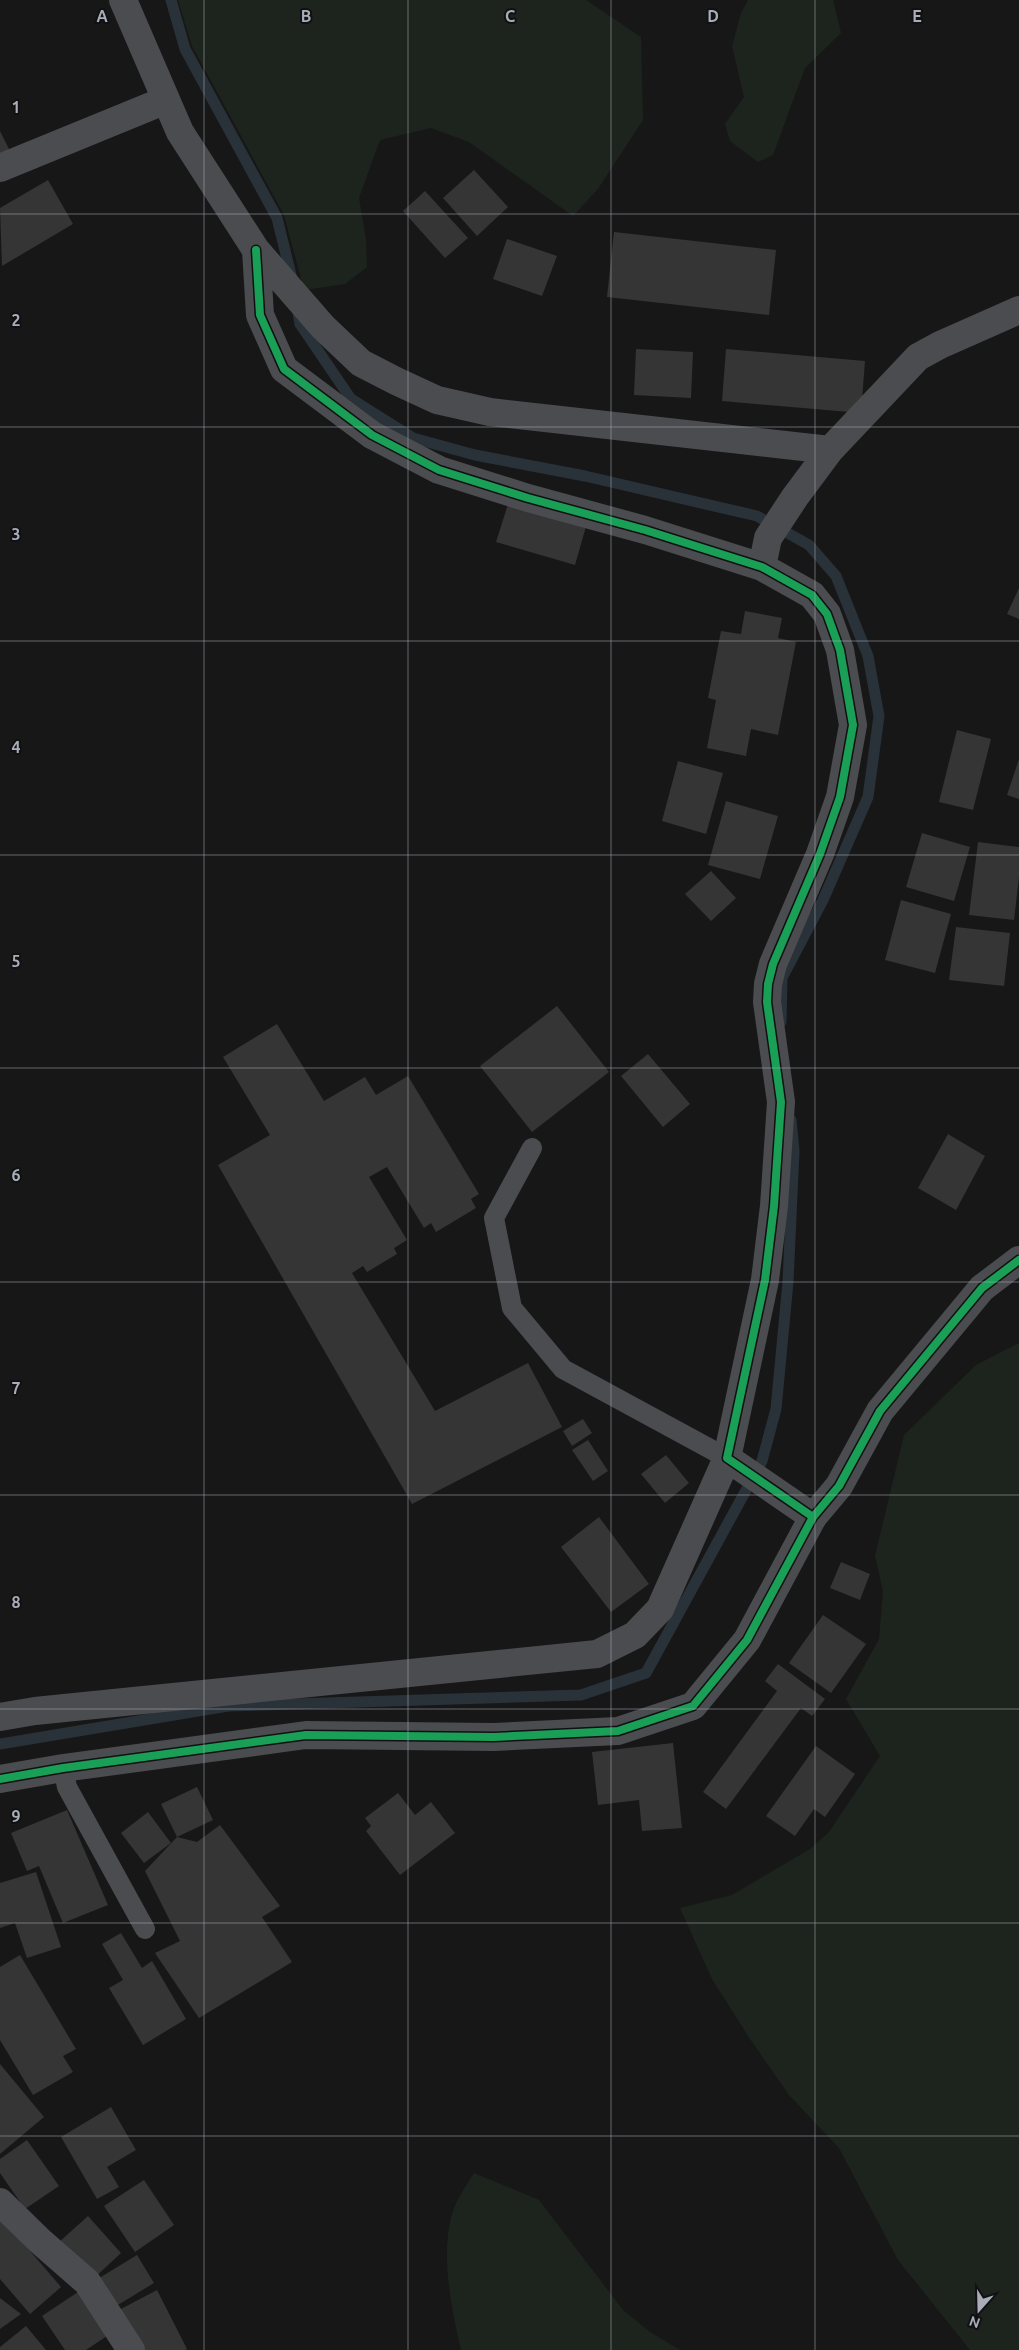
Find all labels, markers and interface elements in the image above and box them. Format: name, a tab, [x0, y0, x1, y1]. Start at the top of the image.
text: A	[96, 7, 108, 25]
text: B	[301, 7, 311, 25]
text: C	[505, 7, 515, 25]
text: D	[707, 7, 719, 25]
text: E	[912, 7, 922, 25]
text: 1	[11, 98, 21, 116]
text: 2	[11, 311, 21, 329]
text: 3	[11, 525, 21, 543]
text: 4	[11, 738, 21, 756]
text: 5	[11, 952, 21, 970]
text: 6	[11, 1166, 21, 1184]
text: 7	[11, 1379, 21, 1397]
text: 8	[11, 1593, 21, 1611]
text: 9	[11, 1807, 21, 1825]
north arrow	[954, 2285, 1004, 2335]
text: N	[967, 2313, 982, 2332]

